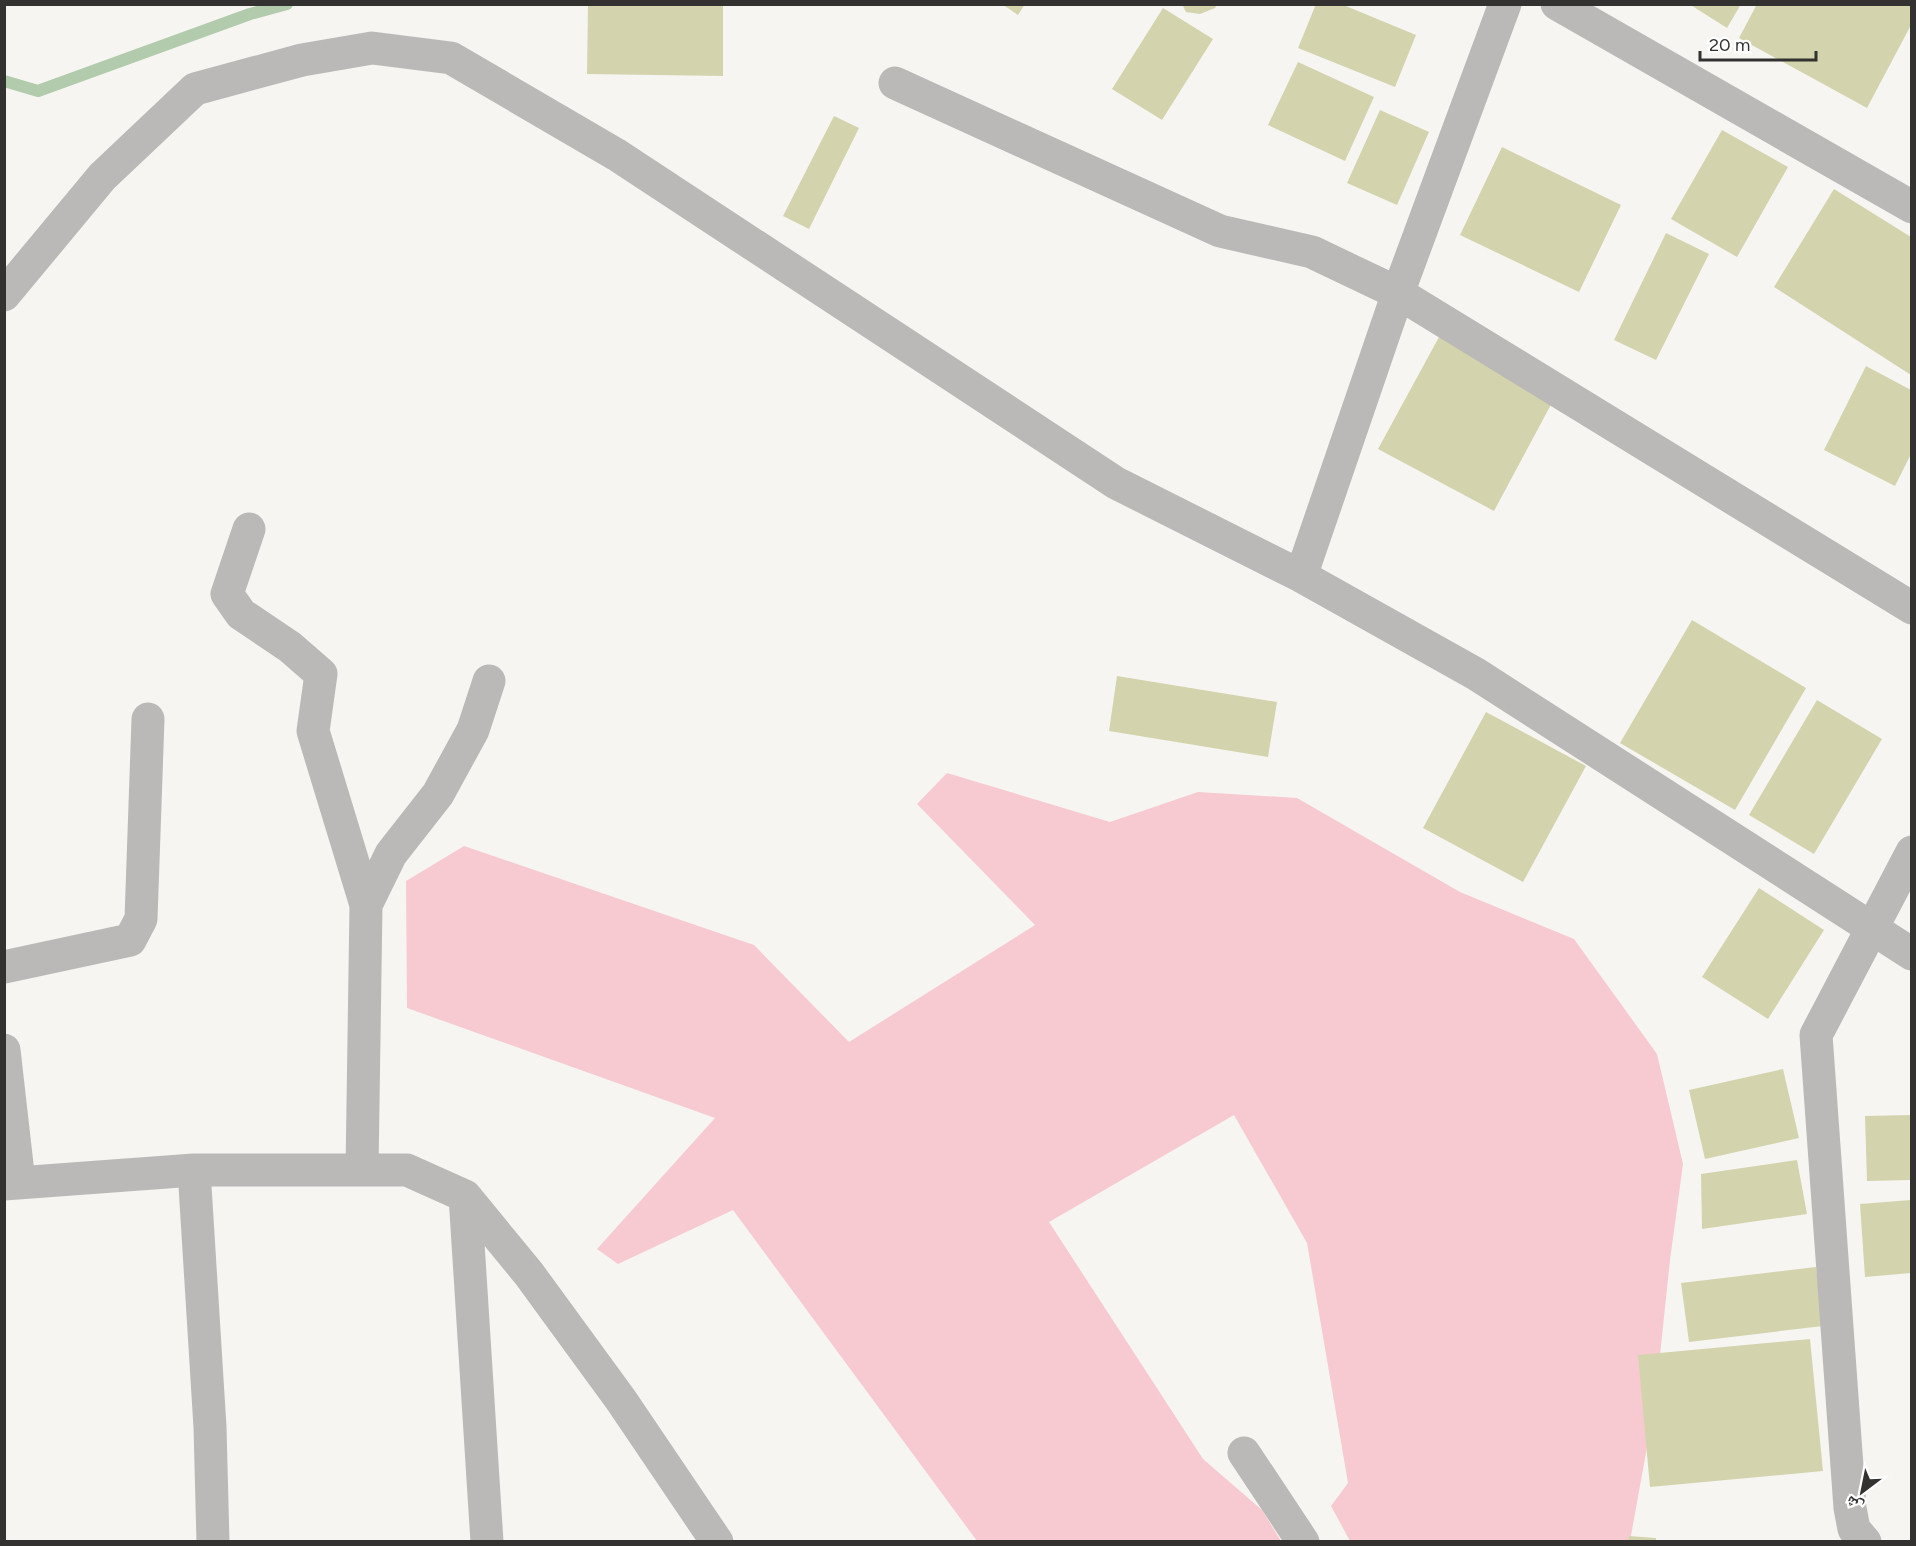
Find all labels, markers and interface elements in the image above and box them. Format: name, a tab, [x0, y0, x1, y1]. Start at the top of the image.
scale bar	[1700, 24, 1816, 62]
text: 20 m	[1709, 34, 1750, 56]
north arrow	[1832, 1462, 1892, 1522]
text: ش	[1842, 1492, 1867, 1517]

